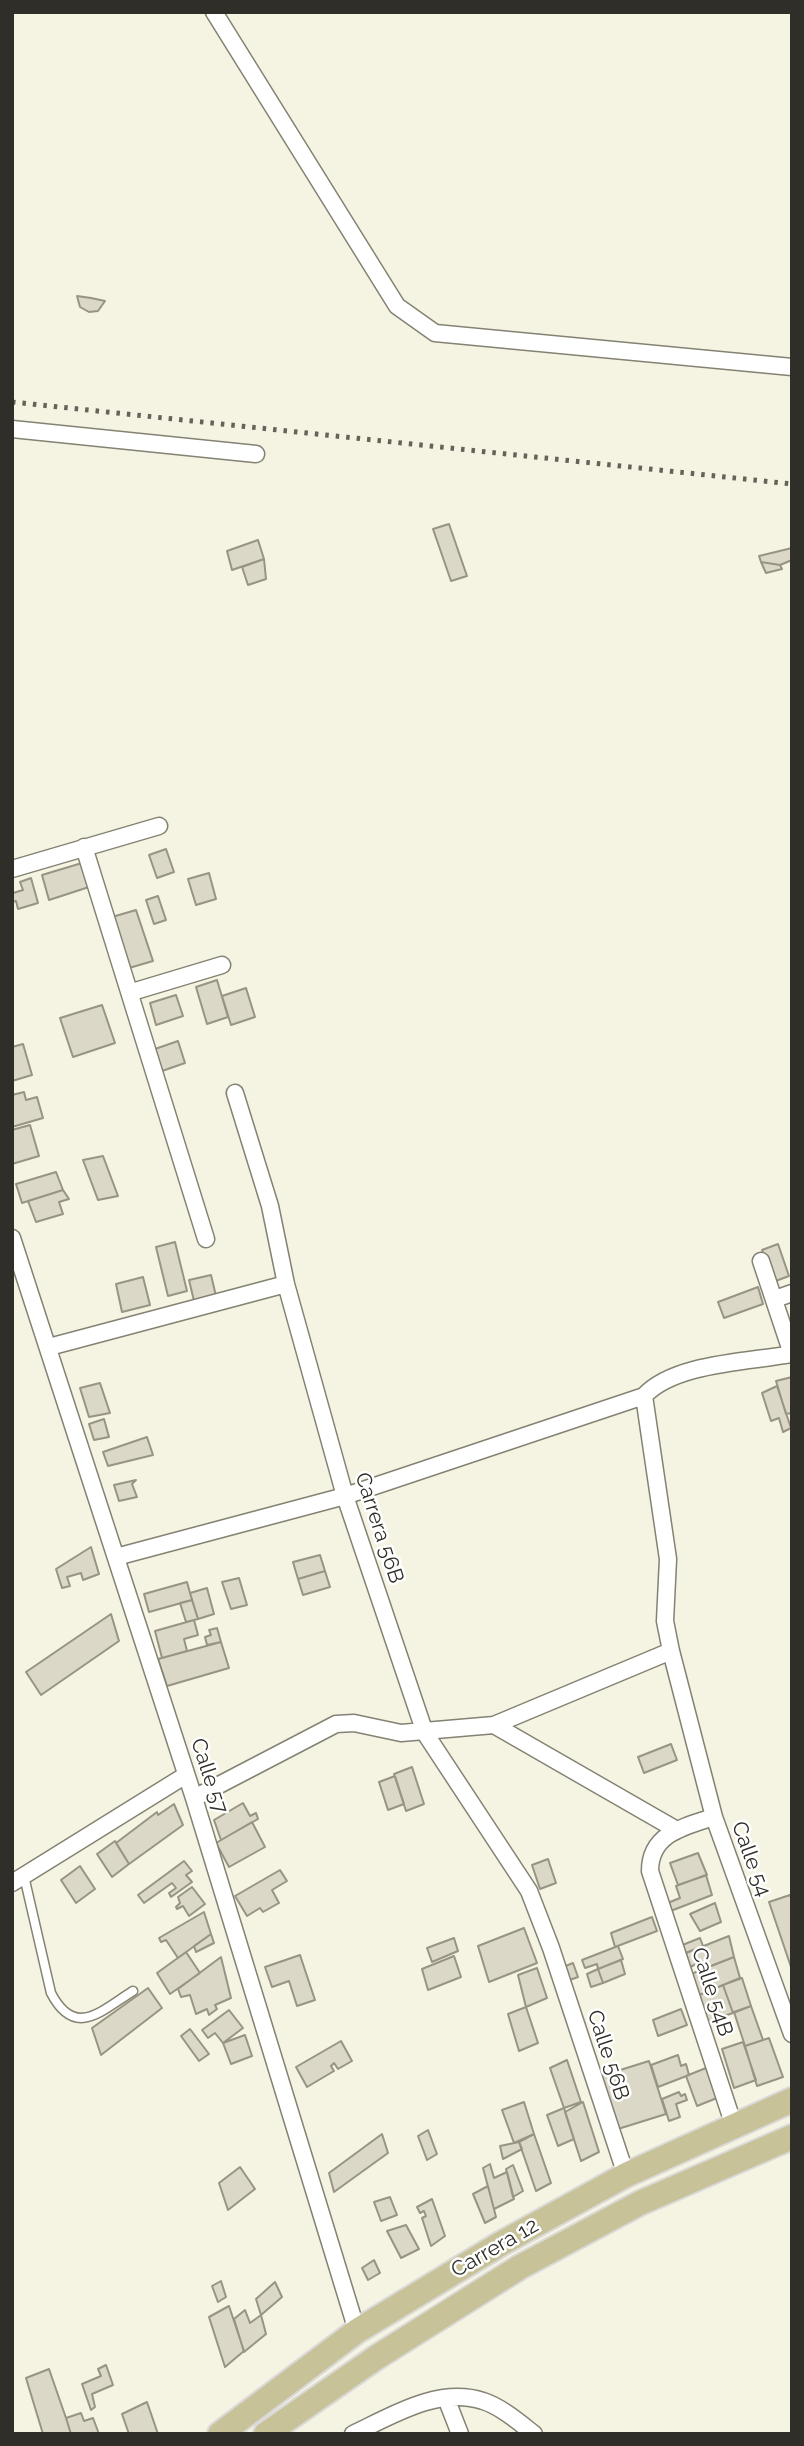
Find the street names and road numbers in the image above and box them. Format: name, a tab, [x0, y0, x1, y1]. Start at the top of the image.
street label: Carrera 56B	[349, 1470, 409, 1586]
street label: Calle 57	[185, 1735, 233, 1817]
street label: Calle 54	[726, 1818, 776, 1900]
street label: Calle 54B	[686, 1944, 738, 2040]
street label: Calle 56B	[582, 2007, 634, 2103]
street label: Carrera 12	[447, 2213, 543, 2283]

